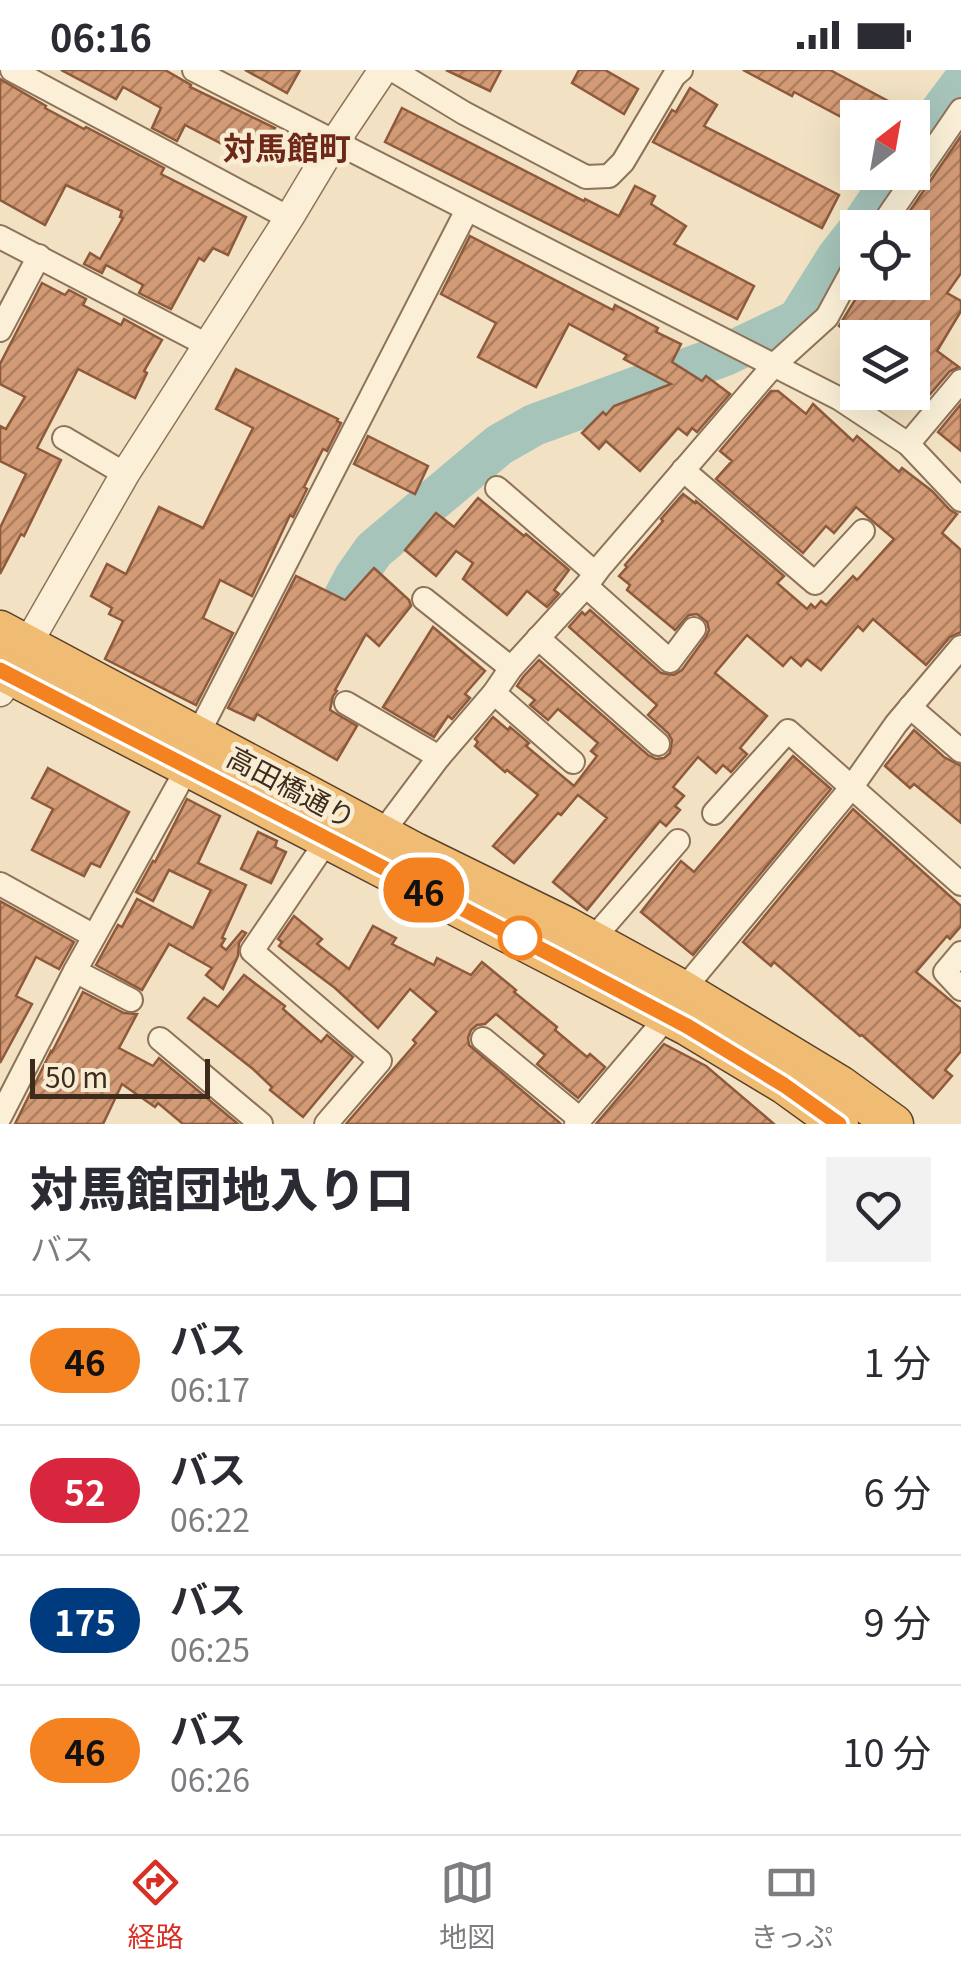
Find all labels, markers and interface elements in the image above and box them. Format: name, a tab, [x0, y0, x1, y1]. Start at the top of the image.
text: 06:16	[50, 8, 152, 63]
north arrow	[840, 100, 930, 190]
map controls	[840, 100, 930, 410]
district label: 対馬館町	[223, 123, 351, 169]
button: locate	[840, 210, 930, 300]
button: layers	[840, 320, 930, 410]
street label: 高田橋通り	[221, 735, 363, 837]
line badge: 46	[379, 858, 469, 922]
text: 46	[403, 865, 445, 916]
unlabelled marker	[499, 917, 541, 959]
scale bar	[30, 1054, 210, 1098]
text: 50 m	[45, 1056, 108, 1096]
text: 対馬館団地入り口	[30, 1151, 414, 1221]
button: heart	[826, 1157, 931, 1262]
text: バス	[30, 1224, 94, 1270]
text: バス	[170, 1310, 246, 1365]
text: 1 分	[863, 1333, 931, 1388]
text: 46	[64, 1335, 106, 1386]
text: 06:17	[170, 1365, 250, 1411]
text: バス	[170, 1440, 246, 1495]
text: 6 分	[863, 1463, 931, 1518]
text: 52	[64, 1465, 106, 1516]
text: 06:22	[170, 1495, 250, 1541]
text: バス	[170, 1570, 246, 1625]
text: 9 分	[863, 1593, 931, 1648]
text: 175	[54, 1595, 116, 1646]
text: 06:25	[170, 1625, 250, 1671]
text: バス	[170, 1700, 246, 1755]
text: 10 分	[842, 1723, 931, 1778]
text: 46	[64, 1725, 106, 1776]
text: 06:26	[170, 1755, 250, 1801]
tab: 経路	[128, 1855, 184, 1955]
tab: 地図	[439, 1855, 495, 1955]
tab: きっぷ	[750, 1855, 833, 1955]

